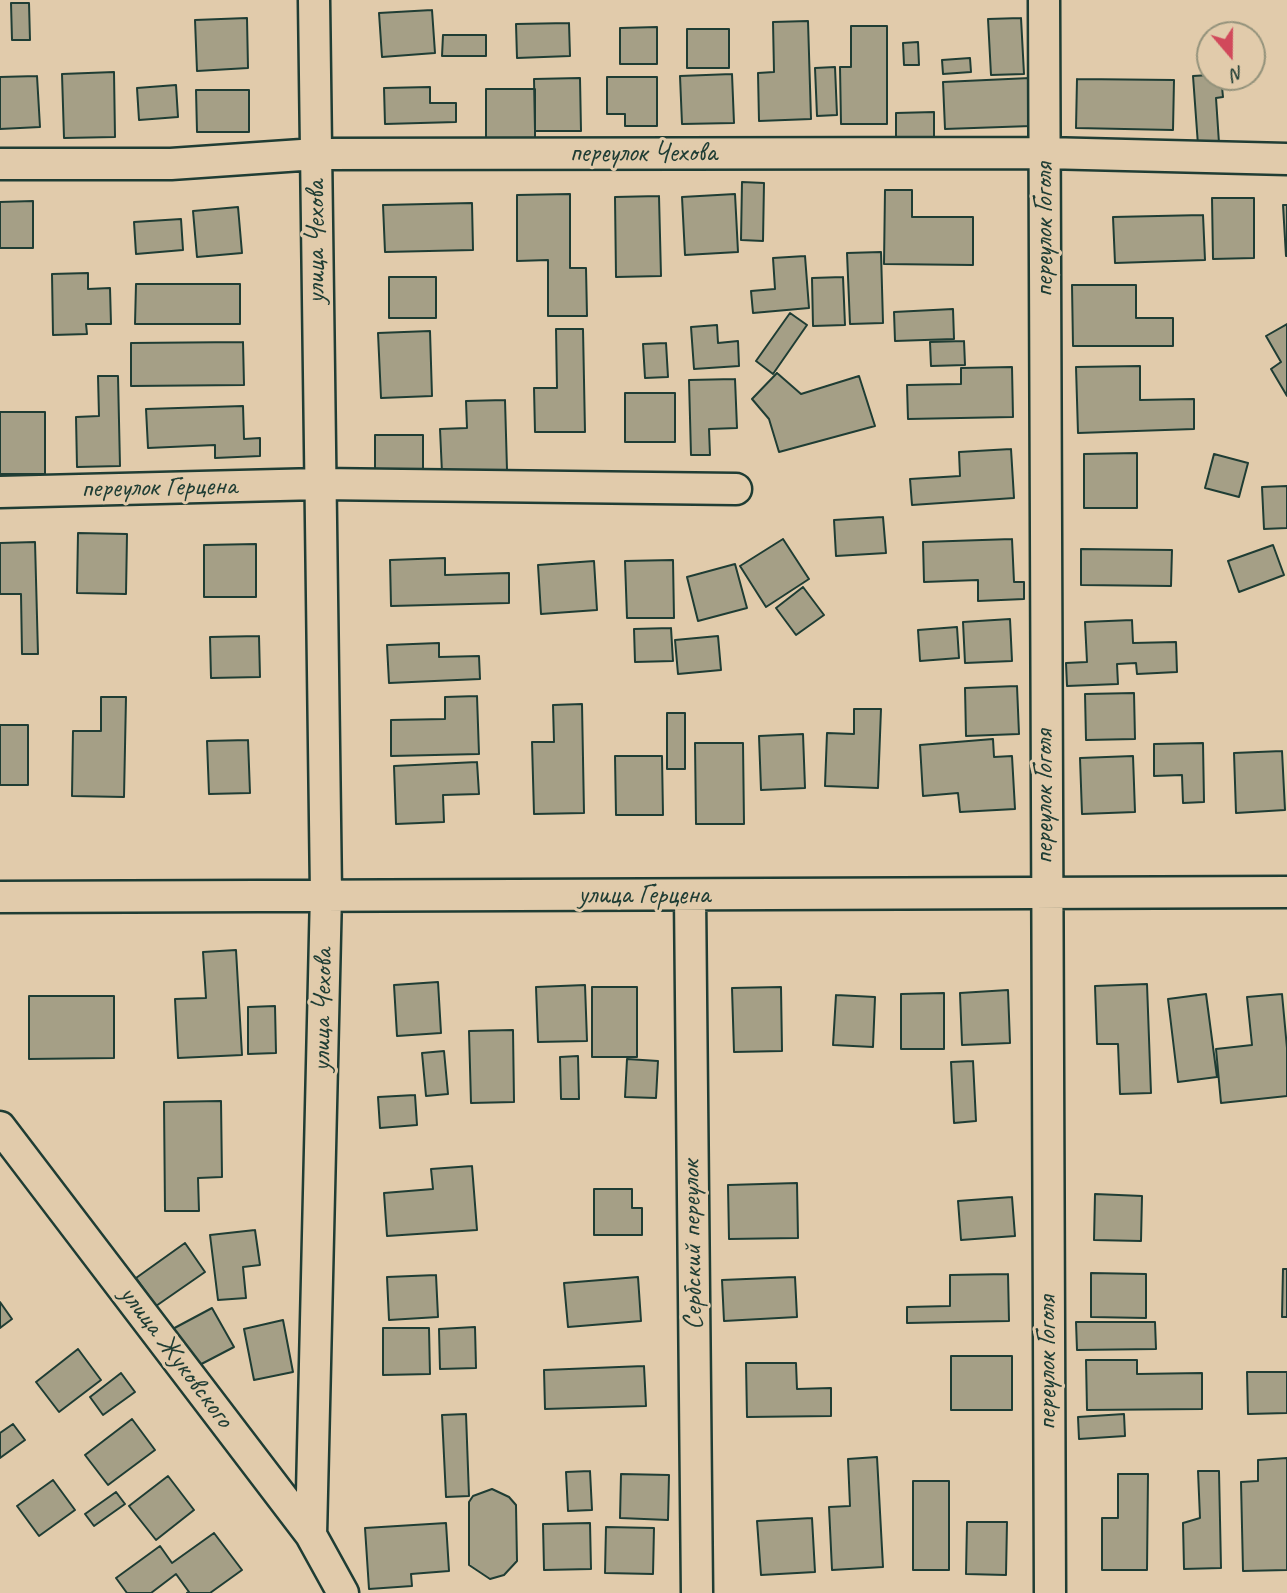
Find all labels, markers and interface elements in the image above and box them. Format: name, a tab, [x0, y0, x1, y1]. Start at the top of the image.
north arrow	[1196, 21, 1266, 91]
text: N	[1228, 61, 1247, 87]
street label: переулок Чехова	[569, 137, 717, 171]
street label: переулок Гоголя	[1028, 163, 1062, 297]
street label: улица Чехова	[300, 180, 334, 304]
street label: переулок Герцена	[81, 470, 237, 506]
street label: переулок Гоголя	[1028, 730, 1062, 864]
street label: улица Герцена	[578, 879, 710, 913]
street label: улица Чехова	[305, 948, 341, 1072]
street label: Сербский переулок	[675, 1160, 711, 1330]
street label: улица Жуковского	[111, 1279, 241, 1435]
street label: переулок Гоголя	[1031, 1296, 1065, 1430]

